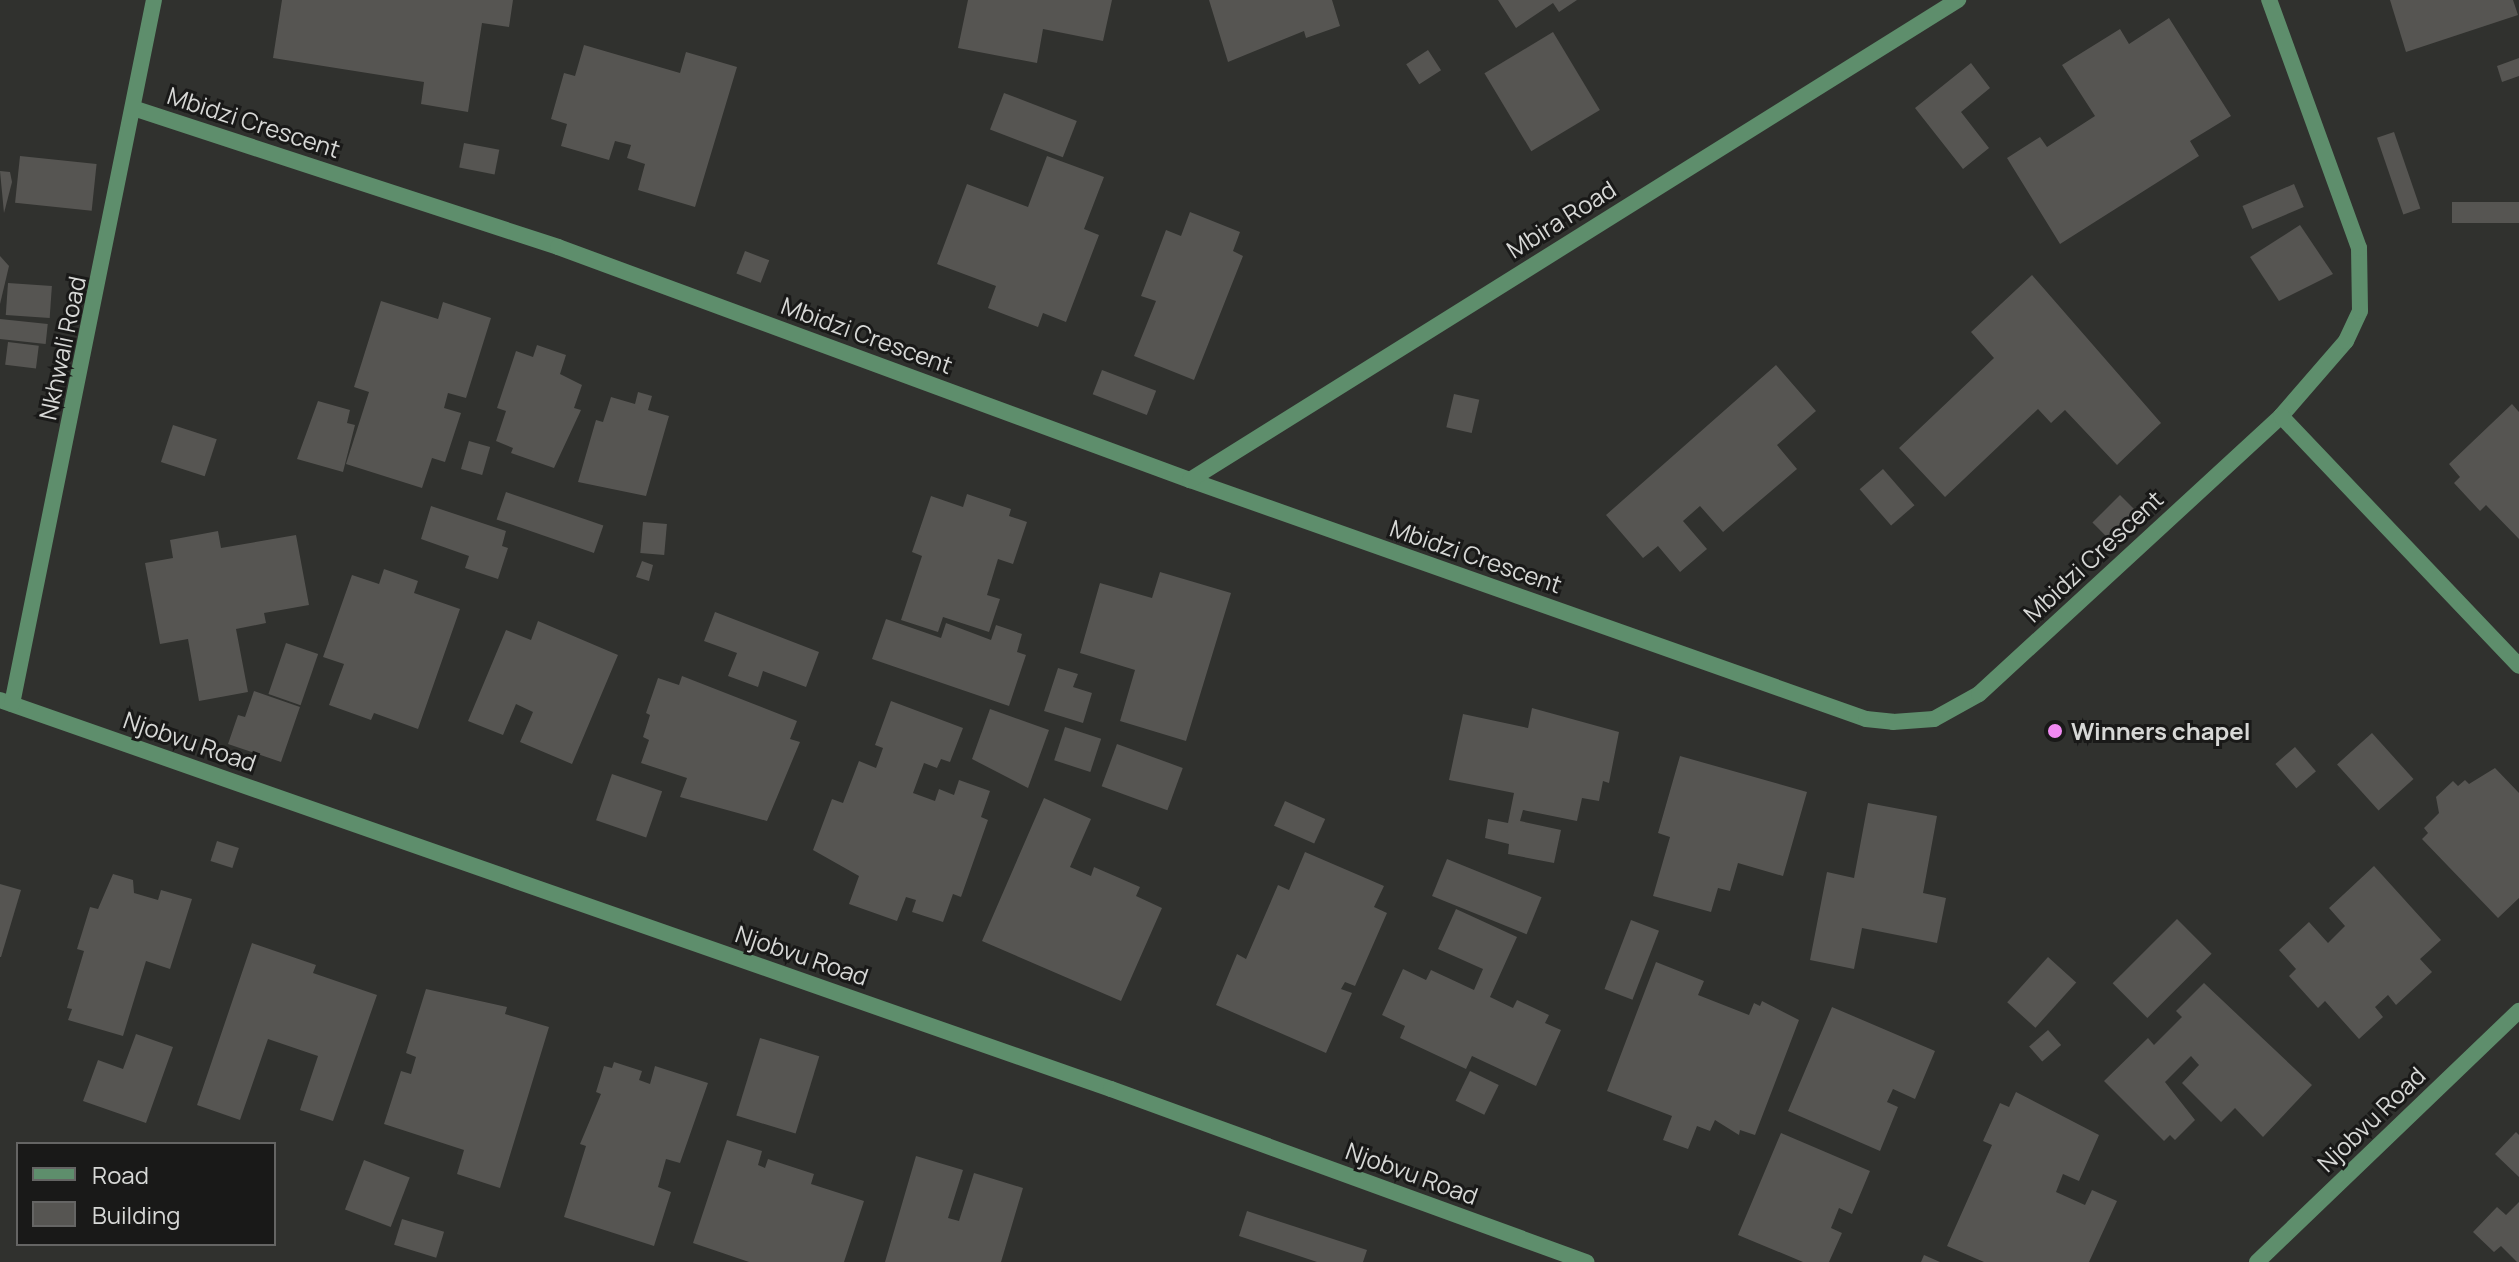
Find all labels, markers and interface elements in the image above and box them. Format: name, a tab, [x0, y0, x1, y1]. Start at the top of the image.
street label: Mbidzi Crescent	[164, 80, 344, 164]
street label: Mbira Road	[1501, 174, 1621, 264]
street label: Nkhwali Road	[33, 273, 91, 423]
street label: Mbidzi Crescent	[778, 291, 956, 379]
street label: Mbidzi Crescent	[2017, 484, 2169, 628]
street label: Mbidzi Crescent	[1386, 513, 1566, 599]
street label: Njobvu Road	[120, 705, 260, 777]
place label: Winners chapel	[2071, 717, 2250, 745]
marker: Winners chapel	[2046, 722, 2064, 740]
street label: Njobvu Road	[732, 919, 872, 991]
street label: Njobvu Road	[2311, 1061, 2431, 1177]
street label: Njobvu Road	[1342, 1136, 1482, 1210]
legend	[16, 1142, 276, 1246]
text: Road	[92, 1158, 149, 1191]
text: Building	[92, 1198, 180, 1231]

